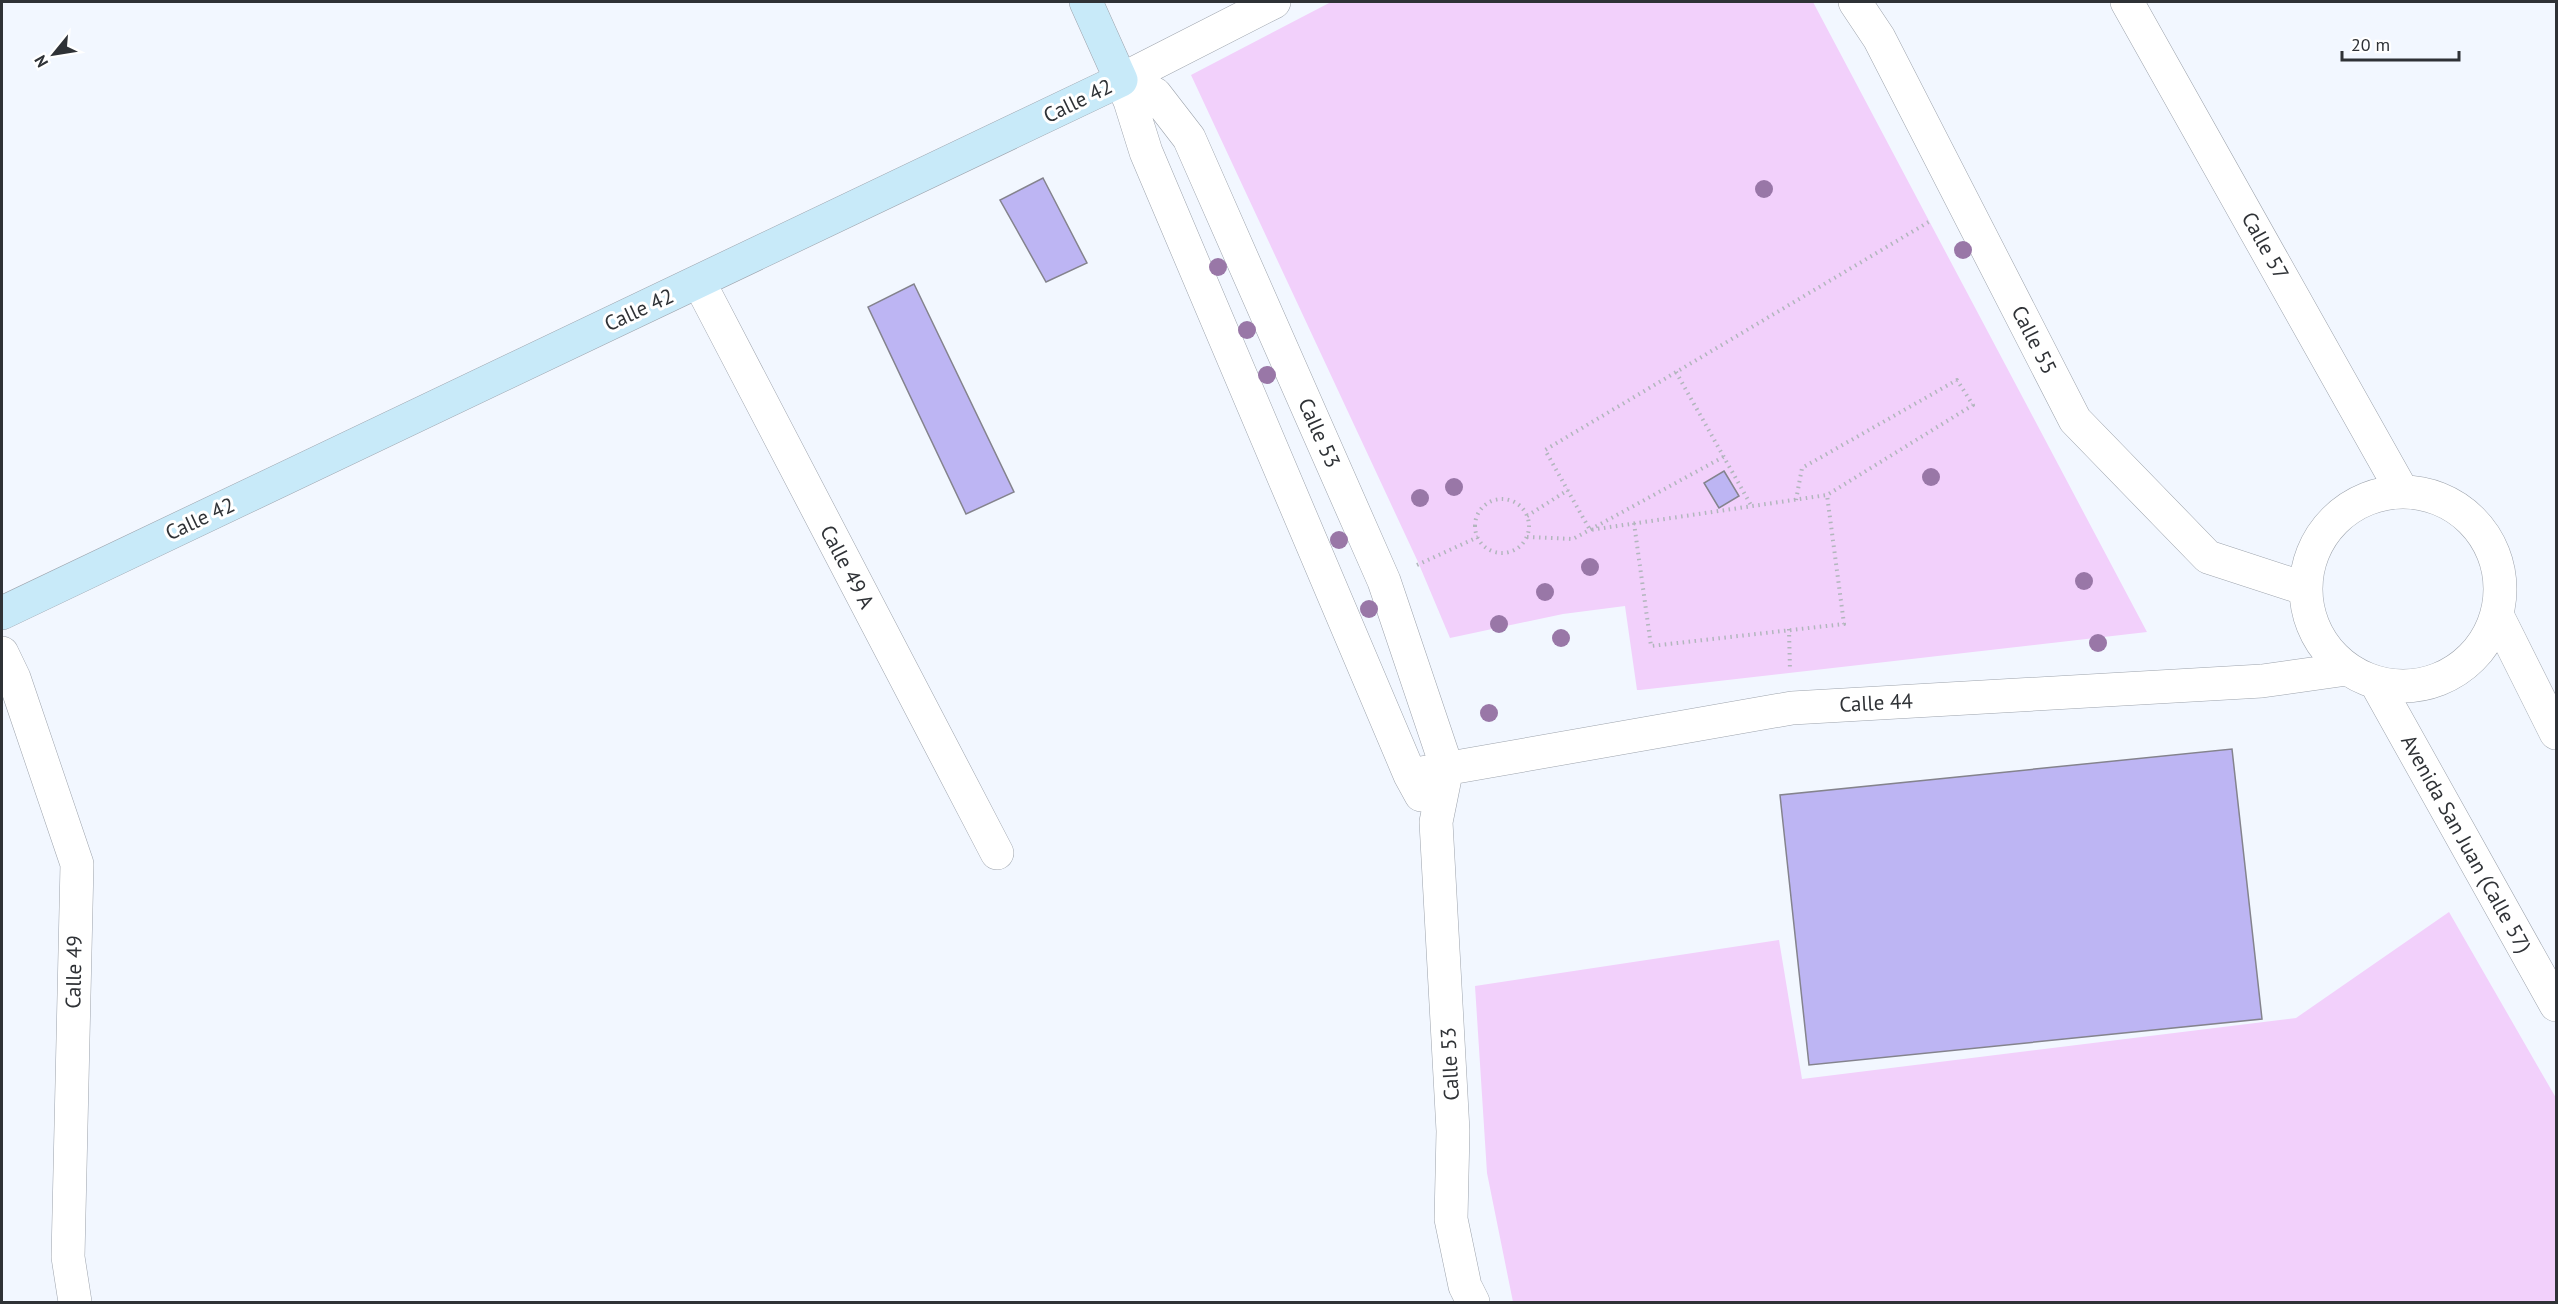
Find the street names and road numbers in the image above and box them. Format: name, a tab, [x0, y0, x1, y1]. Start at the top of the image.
street label: Calle 42	[1039, 72, 1117, 129]
street label: Calle 57	[2236, 207, 2295, 284]
street label: Calle 42	[600, 282, 678, 337]
street label: Calle 55	[2006, 301, 2063, 379]
street label: Calle 53	[1292, 394, 1347, 472]
street label: Calle 42	[161, 491, 239, 546]
street label: Calle 49 A	[814, 520, 881, 614]
street label: Calle 44	[1839, 687, 1913, 718]
street label: Avenida San Juan (Calle 57)	[2395, 730, 2538, 958]
street label: Calle 49	[59, 935, 88, 1009]
street label: Calle 53	[1434, 1027, 1465, 1101]

